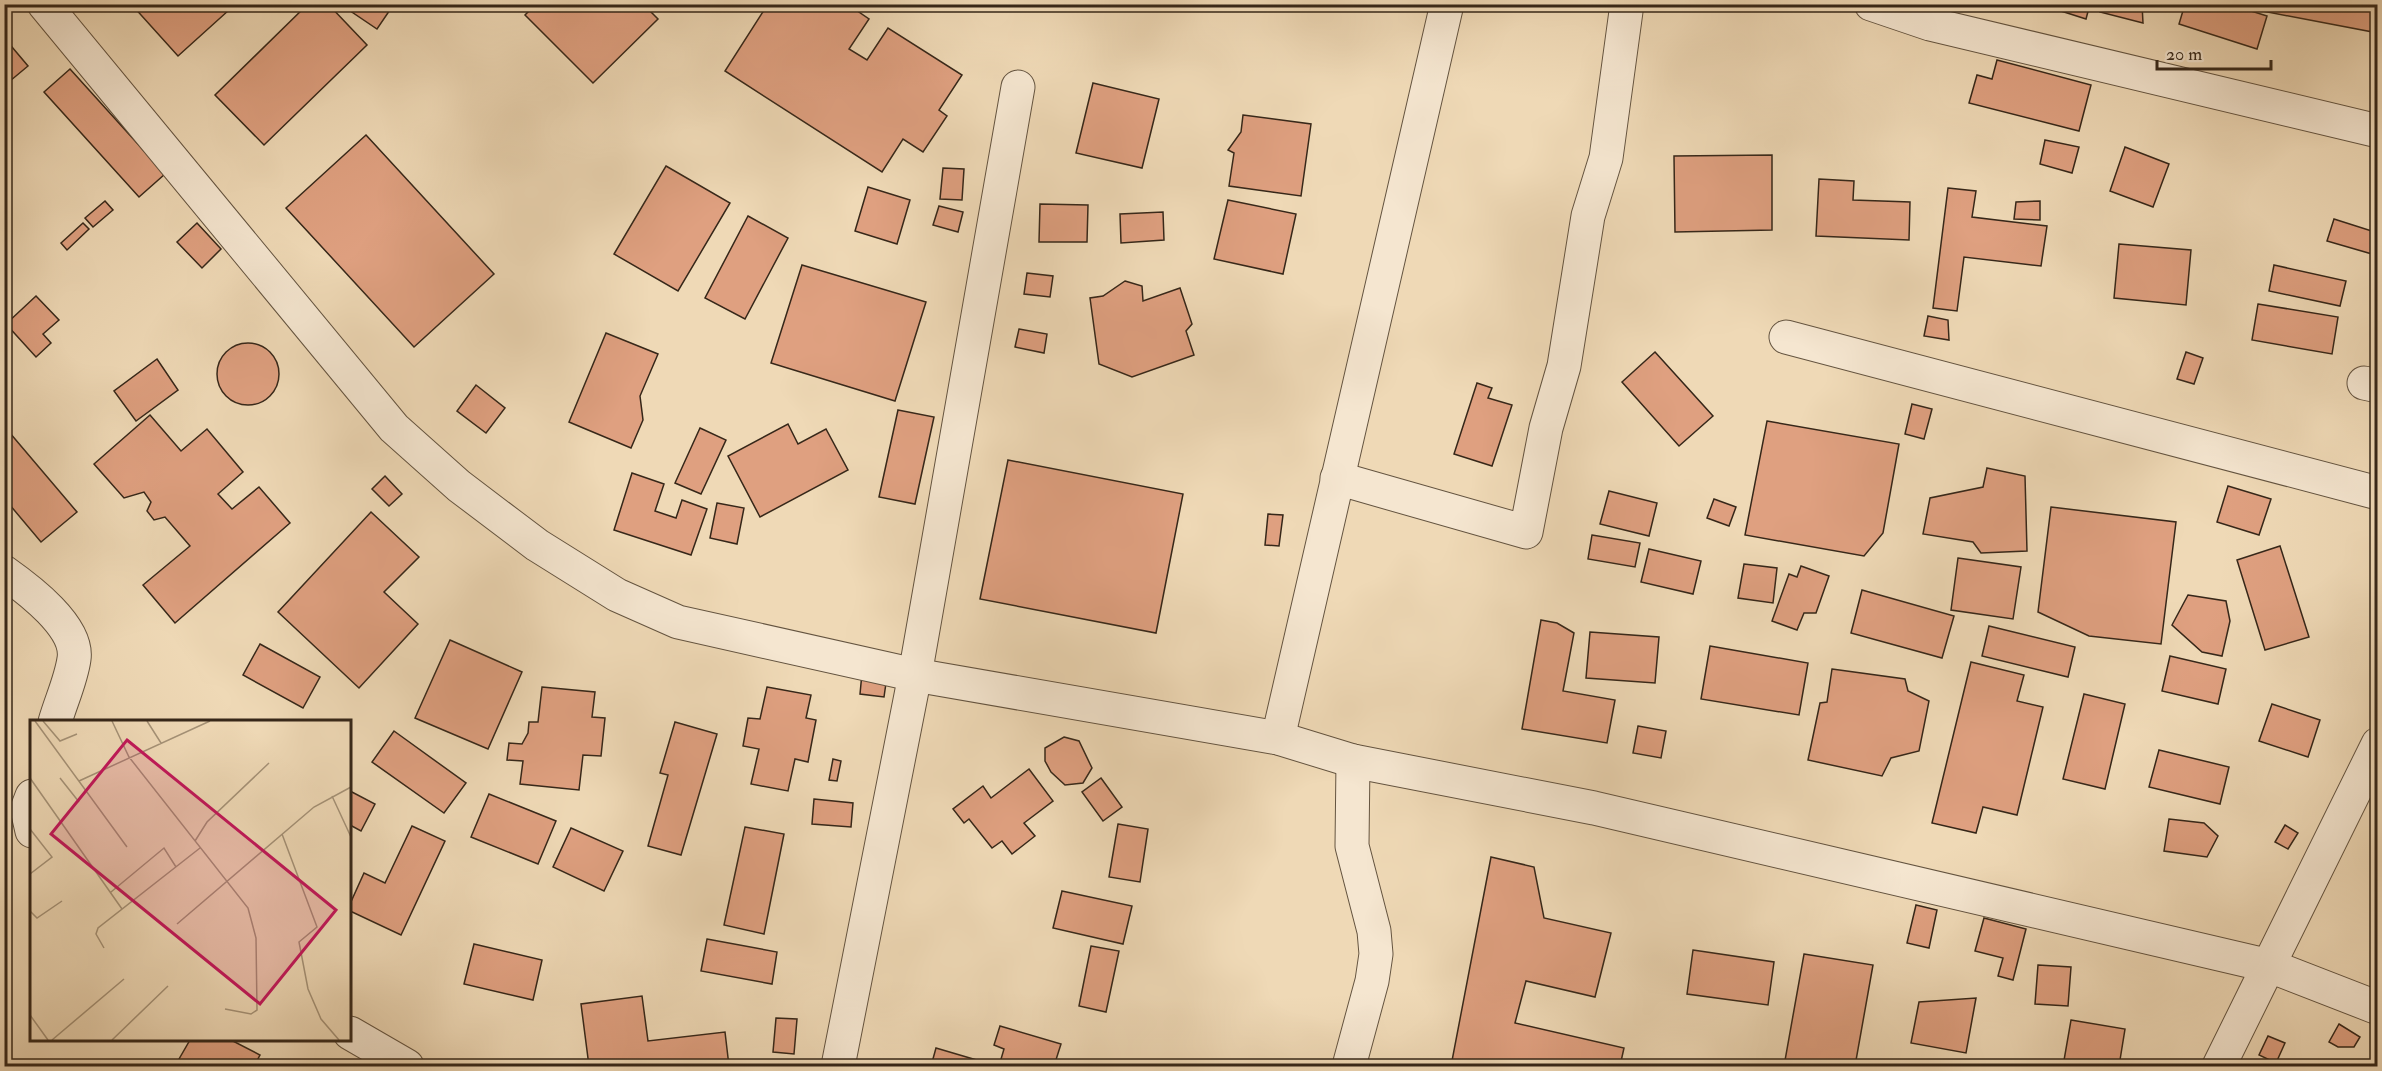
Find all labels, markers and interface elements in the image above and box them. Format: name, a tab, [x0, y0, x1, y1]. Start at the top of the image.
scale bar	[2157, 33, 2271, 71]
text: 20 m	[2166, 43, 2202, 66]
inset map	[30, 720, 351, 1041]

